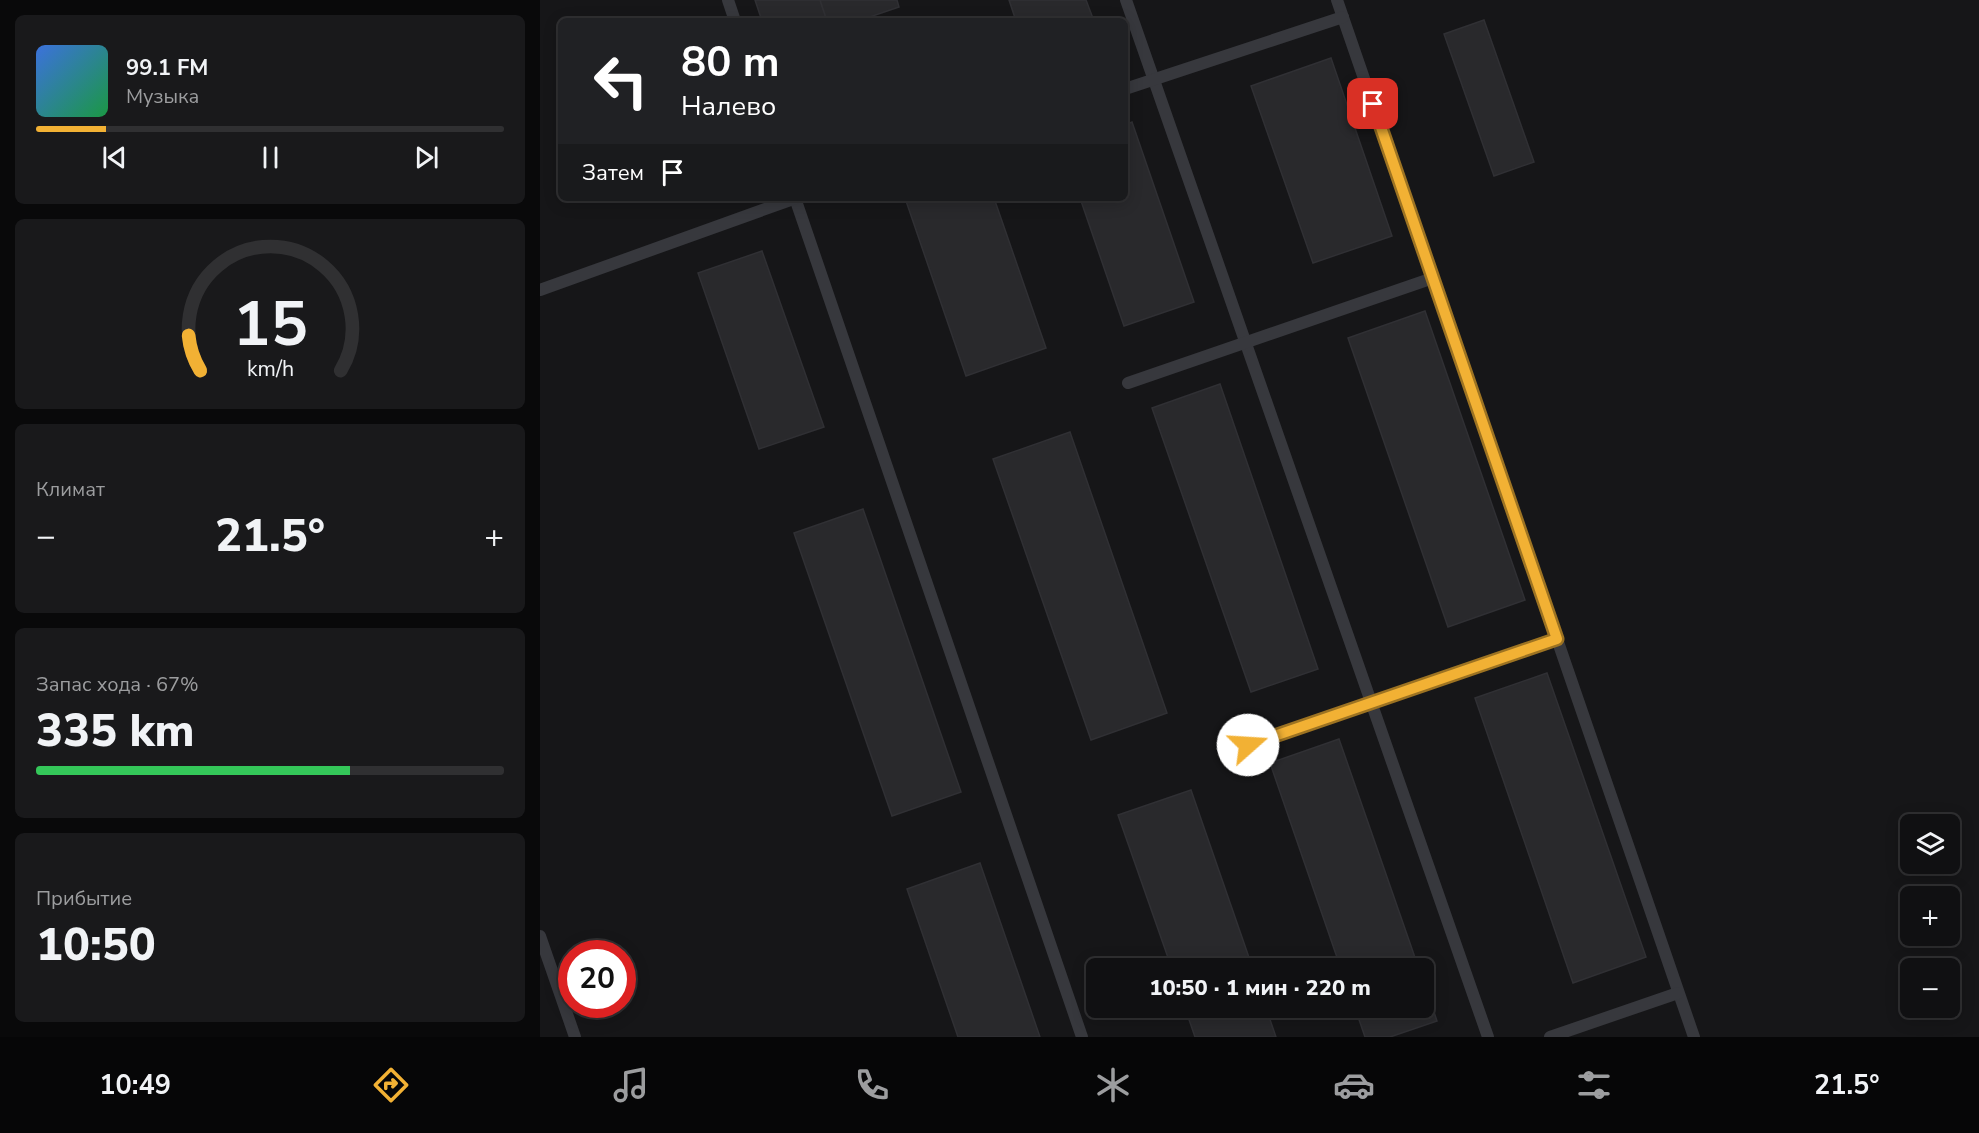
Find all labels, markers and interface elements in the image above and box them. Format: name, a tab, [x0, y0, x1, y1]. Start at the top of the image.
text: 80 m	[681, 34, 780, 91]
icon: left	[582, 42, 660, 120]
text: 99.1 FM	[126, 53, 208, 83]
pin	[1347, 78, 1398, 129]
text: Музыка	[126, 83, 199, 110]
icon: arrive	[1356, 87, 1389, 120]
text: Налево	[681, 88, 776, 125]
icon: previous	[98, 141, 131, 174]
icon: pause	[254, 141, 287, 174]
icon: next	[410, 141, 443, 174]
icon: arrive	[656, 156, 689, 189]
text: Затем	[582, 158, 644, 188]
text: 15	[233, 282, 307, 367]
text: km/h	[246, 355, 294, 385]
text: Климат	[36, 476, 105, 503]
text: 21.5°	[215, 506, 325, 567]
text: −	[36, 514, 56, 559]
text: +	[484, 514, 504, 559]
text: Запас хода · 67%	[36, 671, 199, 698]
text: 335 km	[36, 701, 195, 762]
position arrow	[1216, 713, 1280, 777]
map controls	[1900, 814, 1960, 1018]
button: layers	[1900, 814, 1960, 874]
text: Прибытие	[36, 885, 132, 912]
button: +	[1900, 886, 1960, 946]
text: 10:50	[36, 915, 156, 976]
speed limit sign: 20	[558, 940, 636, 1018]
button: −	[1900, 958, 1960, 1018]
text: 10:50 · 1 мин · 220 m	[1149, 973, 1371, 1003]
icon: directions	[370, 1064, 412, 1106]
icon: music	[610, 1064, 652, 1106]
icon: phone	[851, 1064, 893, 1106]
icon: climate	[1092, 1064, 1134, 1106]
icon: car	[1333, 1064, 1375, 1106]
icon: filters	[1573, 1064, 1615, 1106]
text: 10:49	[99, 1067, 171, 1104]
text: 21.5°	[1814, 1067, 1880, 1104]

